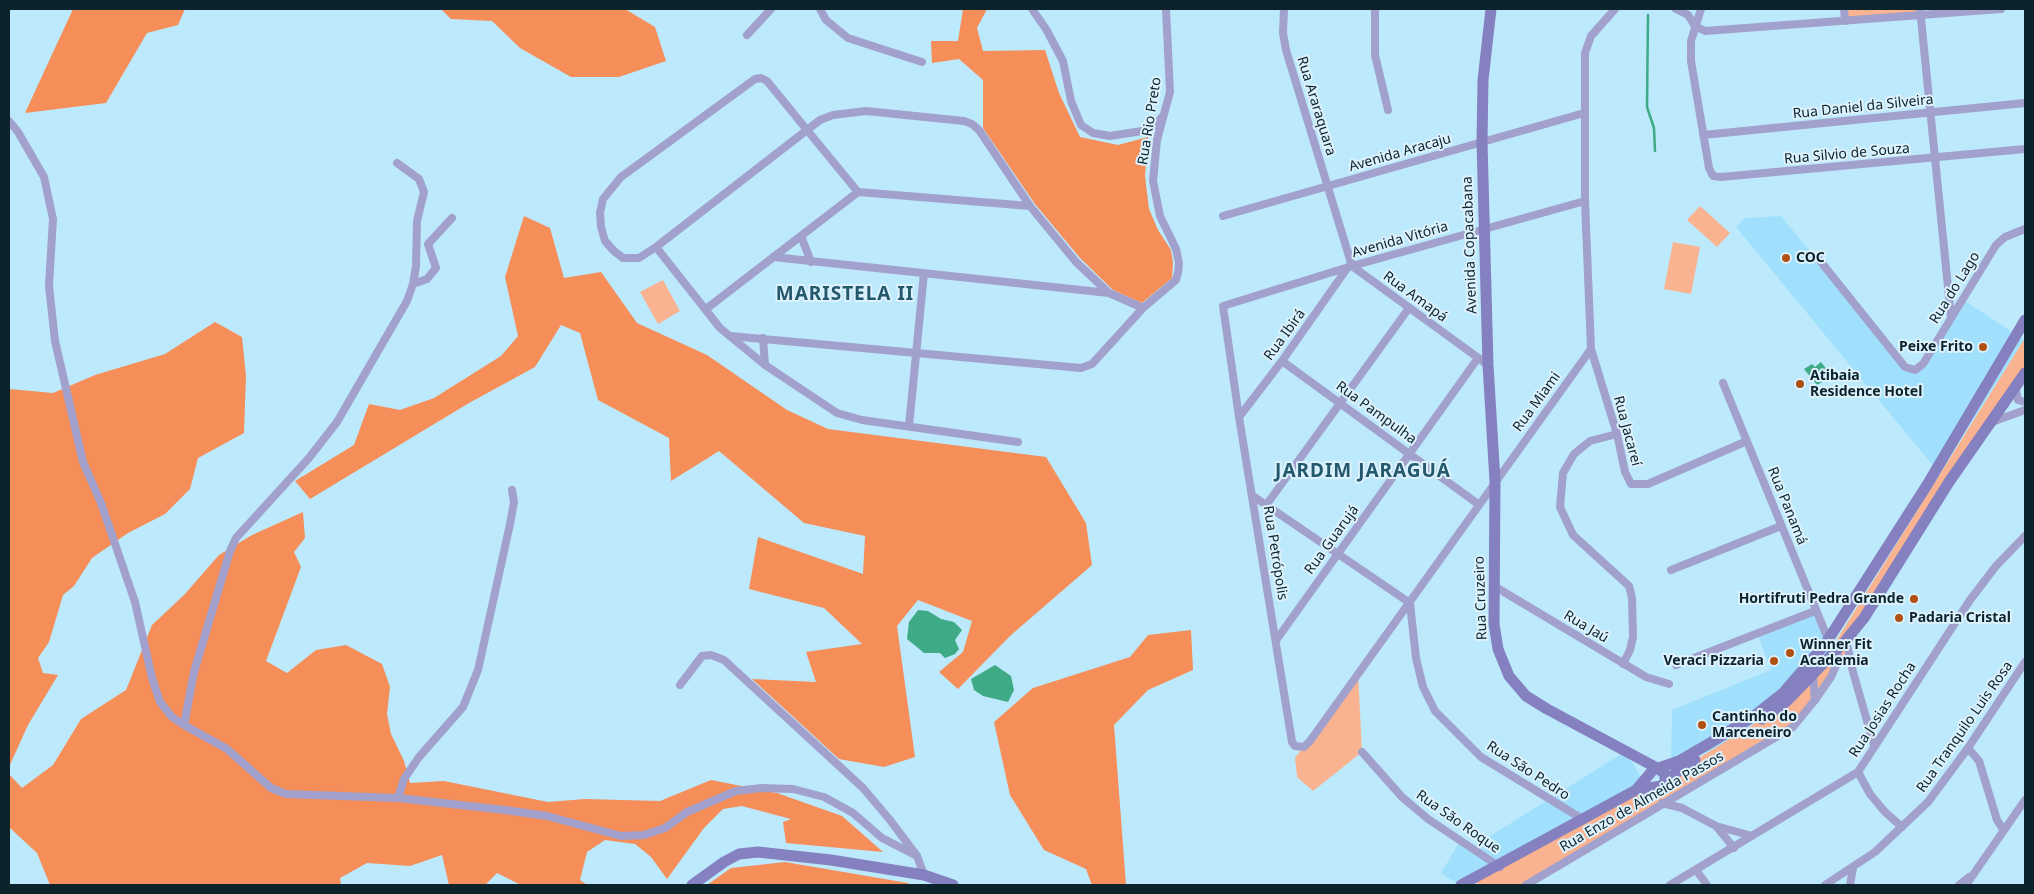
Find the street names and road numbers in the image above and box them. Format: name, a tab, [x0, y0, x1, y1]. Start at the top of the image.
street label: Rua Araraquara	[1293, 54, 1339, 158]
street label: Rua Rio Preto	[1135, 76, 1165, 166]
street label: Rua Daniel da Silveira	[1792, 91, 1934, 123]
street label: Avenida Aracaju	[1347, 130, 1453, 176]
street label: Rua Silvio de Souza	[1784, 140, 1910, 168]
street label: Avenida Copacabana	[1459, 176, 1481, 314]
street label: Avenida Vitória	[1350, 218, 1450, 262]
street label: Rua do Lago	[1926, 249, 1984, 327]
street label: Rua Amapá	[1380, 268, 1450, 326]
street label: Rua Ibirá	[1261, 306, 1309, 364]
street label: Rua Miami	[1510, 369, 1564, 435]
street label: Rua Pampulha	[1332, 378, 1420, 448]
street label: Rua Jacareí	[1610, 394, 1644, 468]
street label: Rua Panamá	[1764, 465, 1810, 547]
street label: Rua Guarujá	[1301, 502, 1363, 578]
street label: Rua Petrópolis	[1259, 505, 1291, 601]
street label: Rua Cruzeiro	[1471, 556, 1491, 640]
street label: Rua Jaú	[1561, 607, 1611, 647]
street label: Rua Tranquilo Luis Rosa	[1913, 658, 2017, 796]
street label: Rua Josias Rocha	[1846, 659, 1920, 761]
street label: Rua São Pedro	[1483, 738, 1573, 804]
street label: Rua Enzo de Almeida Passos	[1557, 748, 1727, 856]
street label: Rua São Roque	[1413, 787, 1503, 857]

